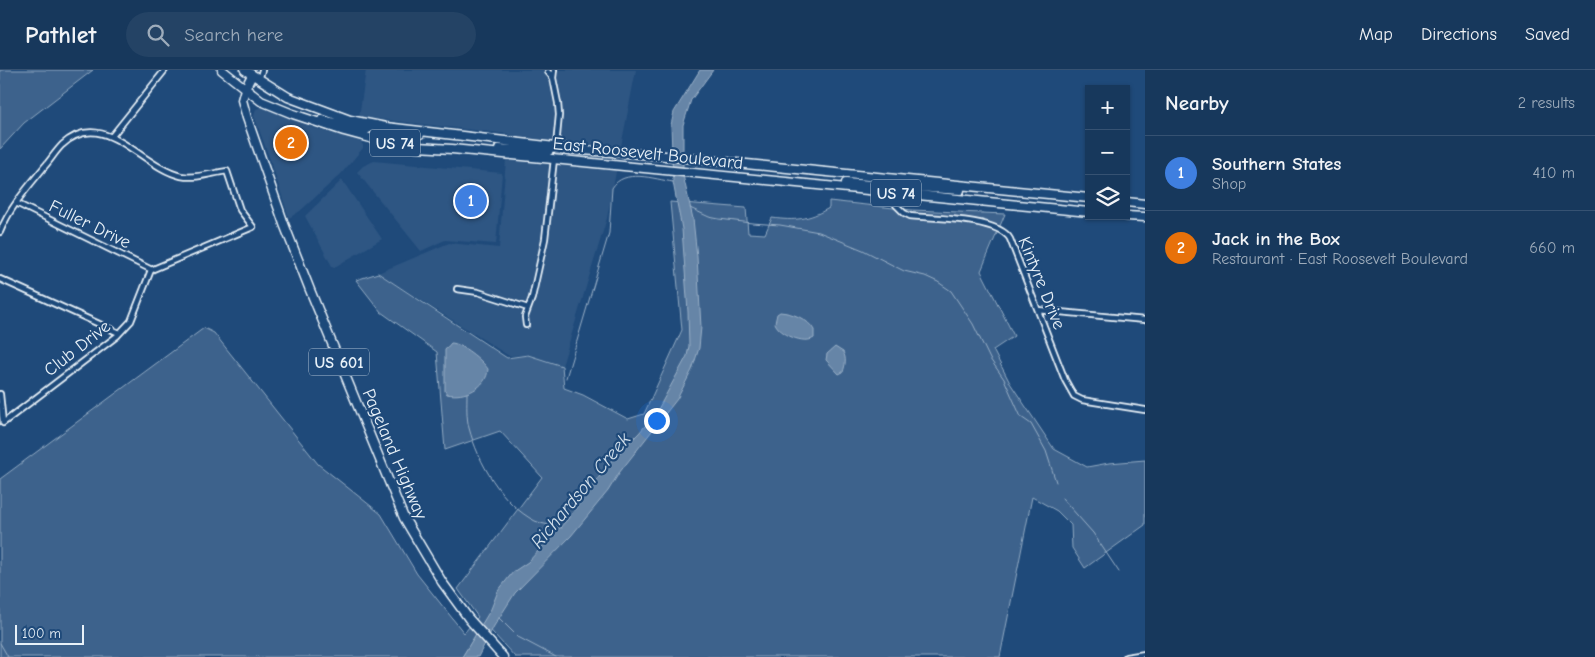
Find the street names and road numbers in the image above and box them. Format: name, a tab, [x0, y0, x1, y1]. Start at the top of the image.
road number: US 74	[370, 129, 420, 156]
street label: East Roosevelt Boulevard	[552, 133, 744, 174]
road number: US 74	[871, 180, 921, 206]
street label: Fuller Drive	[45, 196, 134, 253]
street label: Kintyre Drive	[1013, 234, 1070, 333]
street label: Club Drive	[40, 316, 115, 381]
road number: US 601	[309, 348, 369, 376]
street label: Pageland Highway	[358, 386, 432, 524]

